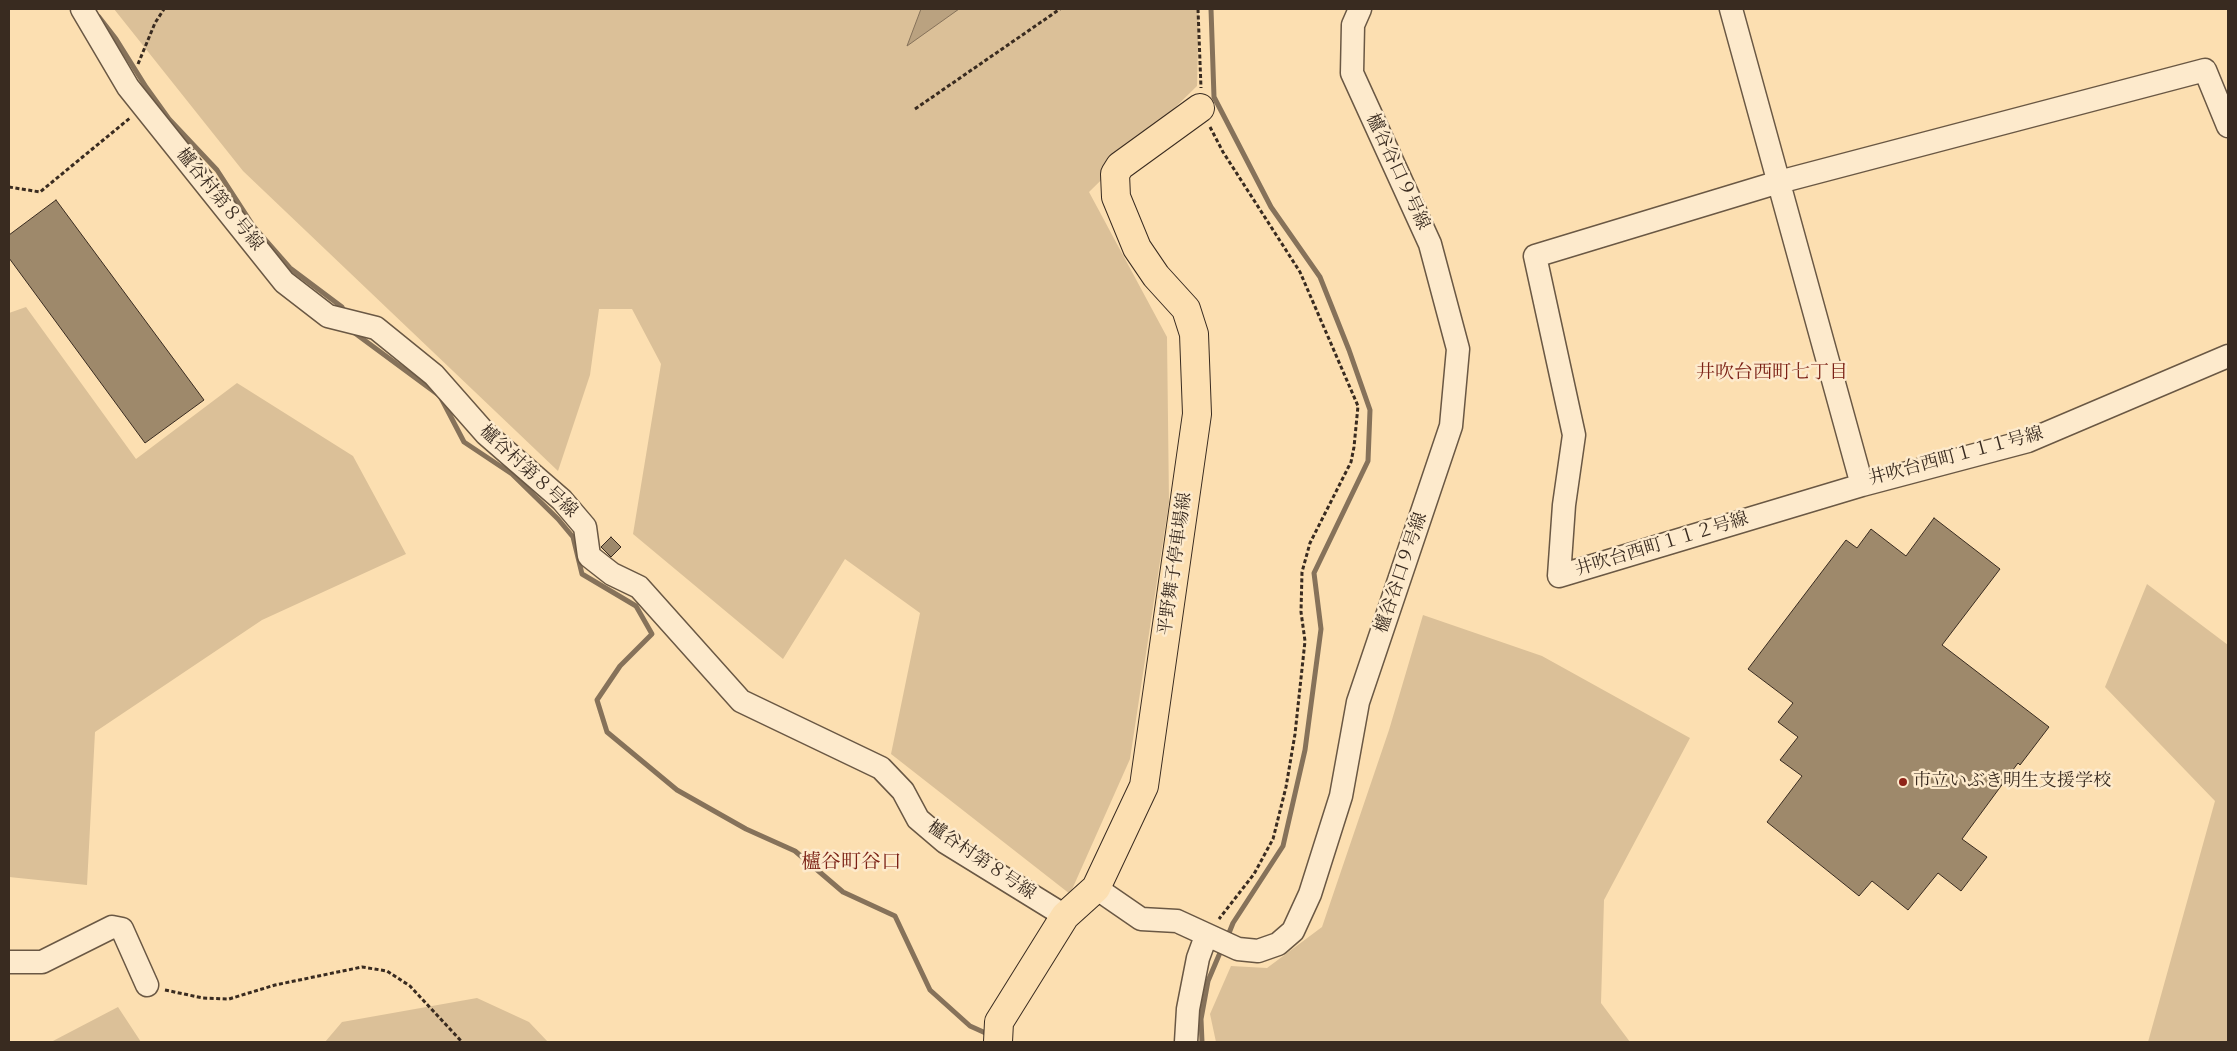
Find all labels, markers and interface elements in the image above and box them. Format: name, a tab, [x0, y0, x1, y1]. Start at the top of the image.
street label: 櫨谷谷口９号線	[1361, 110, 1433, 234]
street label: 櫨谷村第８号線	[171, 144, 267, 256]
district label: 井吹台西町七丁目	[1696, 363, 1848, 385]
street label: 櫨谷村第８号線	[475, 421, 581, 523]
street label: 井吹台西町１１１号線	[1866, 423, 2046, 491]
street label: 平野舞子停車場線	[1155, 491, 1197, 637]
street label: 井吹台西町１１２号線	[1573, 508, 1751, 582]
street label: 櫨谷谷口９号線	[1371, 510, 1433, 636]
place label: 市立いぶき明生支援学校	[1913, 771, 2111, 793]
marker: 市立いぶき明生支援学校	[1897, 776, 1909, 788]
street label: 櫨谷村第８号線	[923, 817, 1039, 905]
district label: 櫨谷町谷口	[801, 851, 901, 875]

